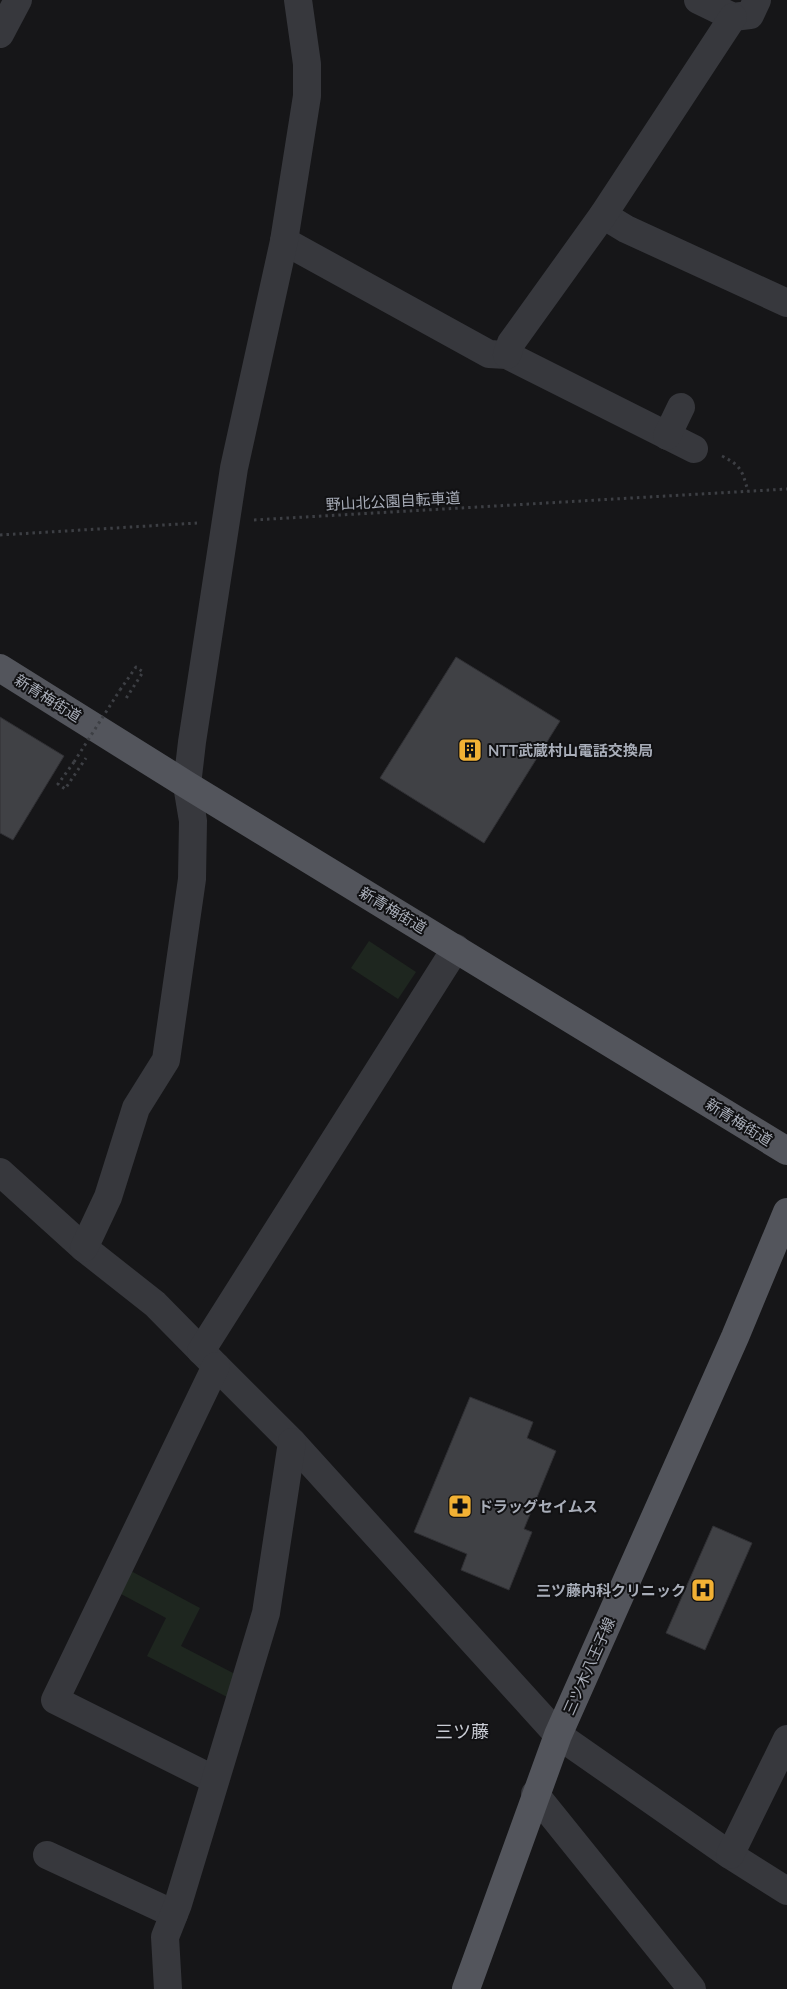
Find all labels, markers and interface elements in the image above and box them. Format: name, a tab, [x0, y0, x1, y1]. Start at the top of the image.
street label: 野山北公園自転車道	[325, 488, 461, 514]
street label: 新青梅街道	[11, 670, 85, 726]
building icon: NTT武蔵村山電話交換局	[457, 737, 483, 763]
place label: NTT武蔵村山電話交換局	[488, 741, 653, 760]
street label: 新青梅街道	[356, 883, 430, 937]
street label: 新青梅街道	[702, 1094, 776, 1150]
pharmacy icon: ドラッグセイムス	[447, 1493, 473, 1519]
place label: ドラッグセイムス	[478, 1497, 598, 1516]
hospital icon: 三ツ藤内科クリニック	[690, 1577, 716, 1603]
place label: 三ツ藤内科クリニック	[536, 1581, 686, 1600]
street label: 三ツ木八王子線	[559, 1614, 619, 1718]
district label: 三ツ藤	[435, 1720, 489, 1743]

